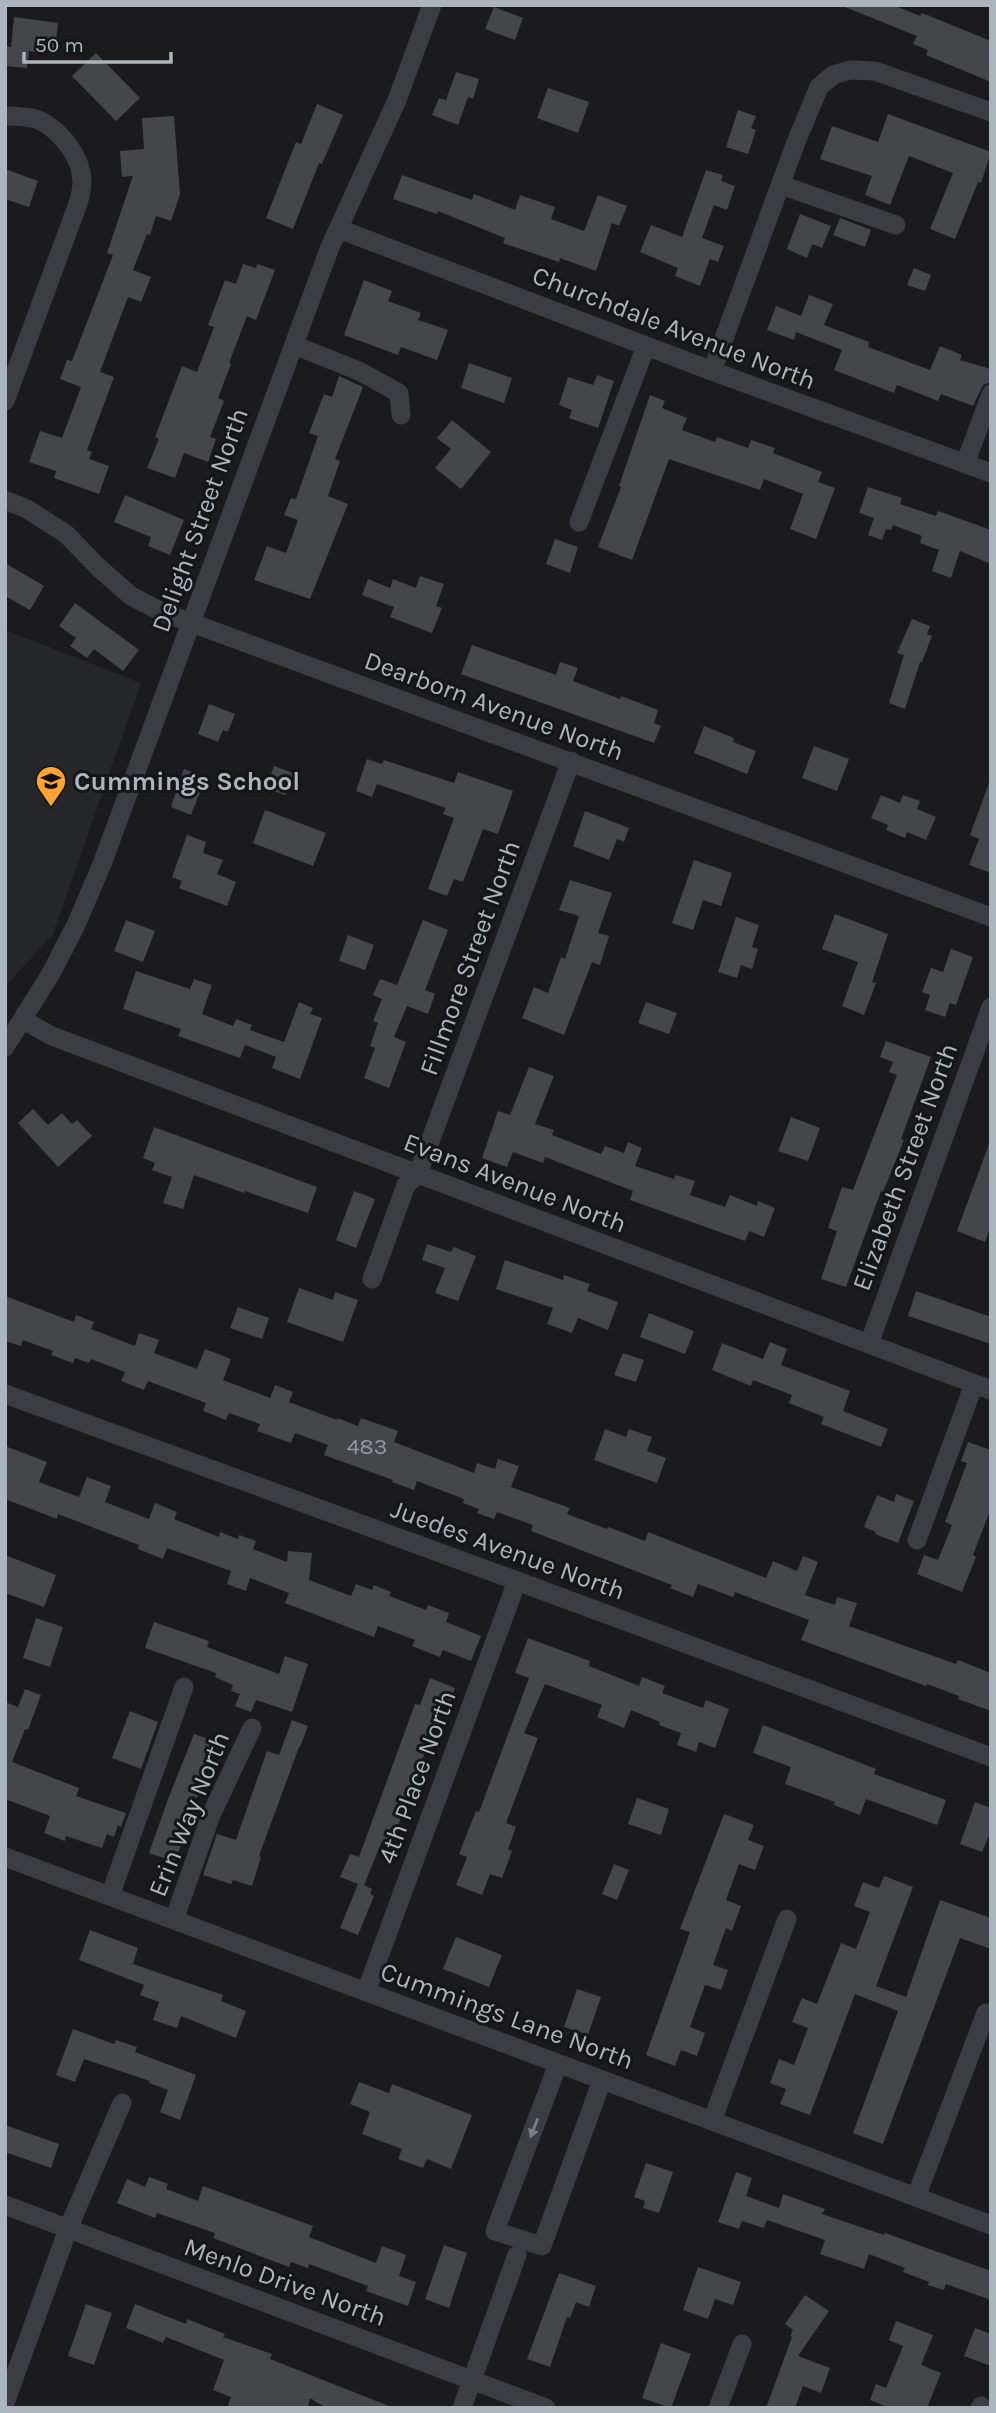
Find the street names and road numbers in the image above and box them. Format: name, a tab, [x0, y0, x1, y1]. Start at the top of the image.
street label: Churchdale Avenue North	[528, 260, 820, 396]
street label: Delight Street North	[145, 404, 255, 636]
street label: Dearborn Avenue North	[360, 645, 628, 767]
street label: Fillmore Street North	[413, 836, 527, 1080]
street label: Elizabeth Street North	[846, 1039, 964, 1295]
street label: Evans Avenue North	[399, 1126, 631, 1240]
street label: Juedes Avenue North	[387, 1493, 629, 1607]
street label: 4th Place North	[371, 1686, 463, 1868]
street label: Erin Way North	[142, 1727, 236, 1901]
street label: Cummings Lane North	[376, 1956, 638, 2076]
street label: Menlo Drive North	[180, 2231, 390, 2333]

